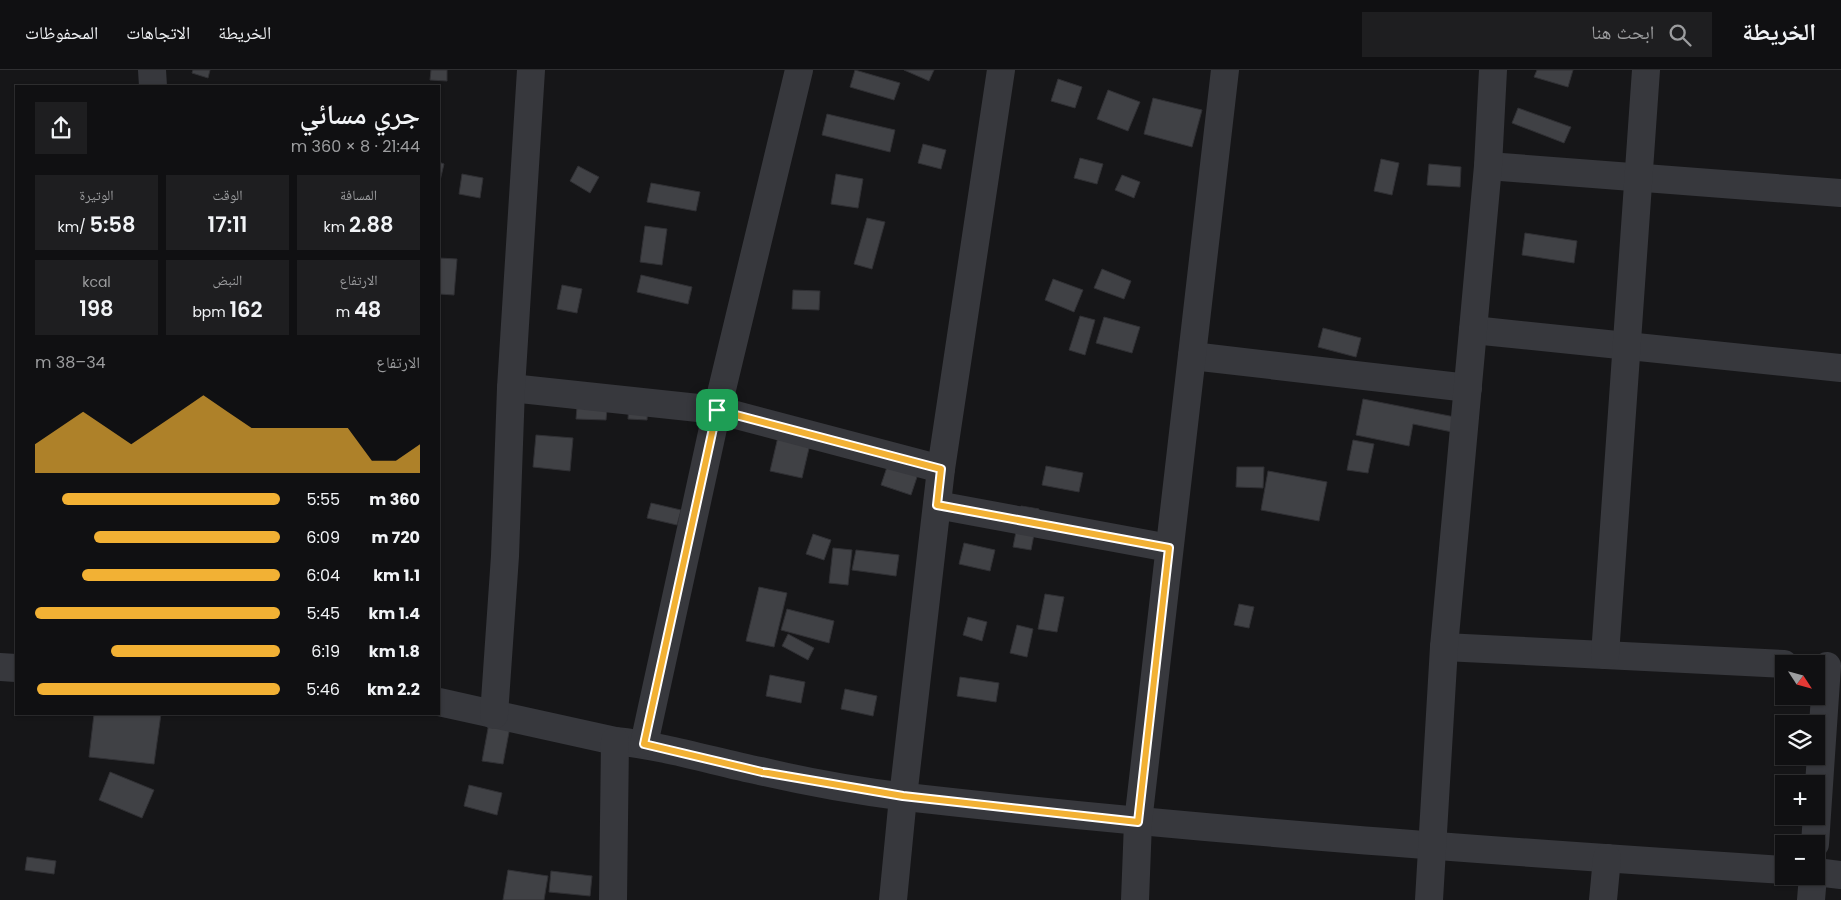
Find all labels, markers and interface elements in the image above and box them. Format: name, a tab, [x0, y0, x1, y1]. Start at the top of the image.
search box	[1362, 12, 1712, 57]
text: الخريطة	[1742, 15, 1816, 48]
text: ابحث هنا	[1591, 19, 1654, 46]
text: المحفوظات	[25, 20, 98, 45]
text: الاتجاهات	[126, 20, 190, 45]
text: الخريطة	[218, 20, 271, 45]
icon: search	[1666, 21, 1694, 49]
text: جري مسائي	[299, 95, 420, 134]
button: share	[35, 102, 87, 154]
text: 21:44 · 8 × 360 m	[291, 135, 420, 158]
text: الوتيرة	[79, 185, 114, 205]
text: الوقت	[212, 185, 243, 205]
text: المسافة	[340, 185, 377, 205]
text: 5:58	[89, 210, 136, 239]
text: 17:11	[208, 210, 247, 239]
text: 2.88	[349, 210, 393, 239]
text: /km	[57, 217, 89, 237]
text: km	[324, 217, 349, 237]
text: النبض	[213, 270, 242, 290]
text: الارتفاع	[339, 270, 378, 290]
text: kcal	[82, 272, 111, 292]
text: 198	[79, 294, 114, 323]
text: 162	[230, 295, 263, 324]
text: 48	[354, 295, 381, 324]
text: bpm	[192, 302, 230, 322]
text: m	[336, 302, 354, 322]
text: 34–38 m	[35, 351, 106, 374]
text: الارتفاع	[376, 351, 420, 374]
pin	[696, 389, 738, 431]
icon: arrive	[703, 396, 731, 424]
text: 5:55	[306, 488, 340, 511]
text: 360 m	[369, 488, 420, 511]
text: 6:09	[306, 526, 340, 549]
text: 720 m	[372, 526, 420, 549]
text: 6:04	[306, 564, 340, 587]
text: 1.1 km	[373, 564, 420, 587]
text: 5:45	[306, 602, 340, 625]
text: 1.4 km	[368, 602, 420, 625]
text: 6:19	[311, 640, 340, 663]
text: 1.8 km	[369, 640, 420, 663]
north arrow	[1775, 655, 1825, 705]
map controls	[1775, 655, 1825, 885]
text: 5:46	[306, 678, 340, 701]
text: 2.2 km	[367, 678, 420, 701]
button: layers	[1775, 715, 1825, 765]
button: +	[1775, 775, 1825, 825]
button: −	[1775, 835, 1825, 885]

